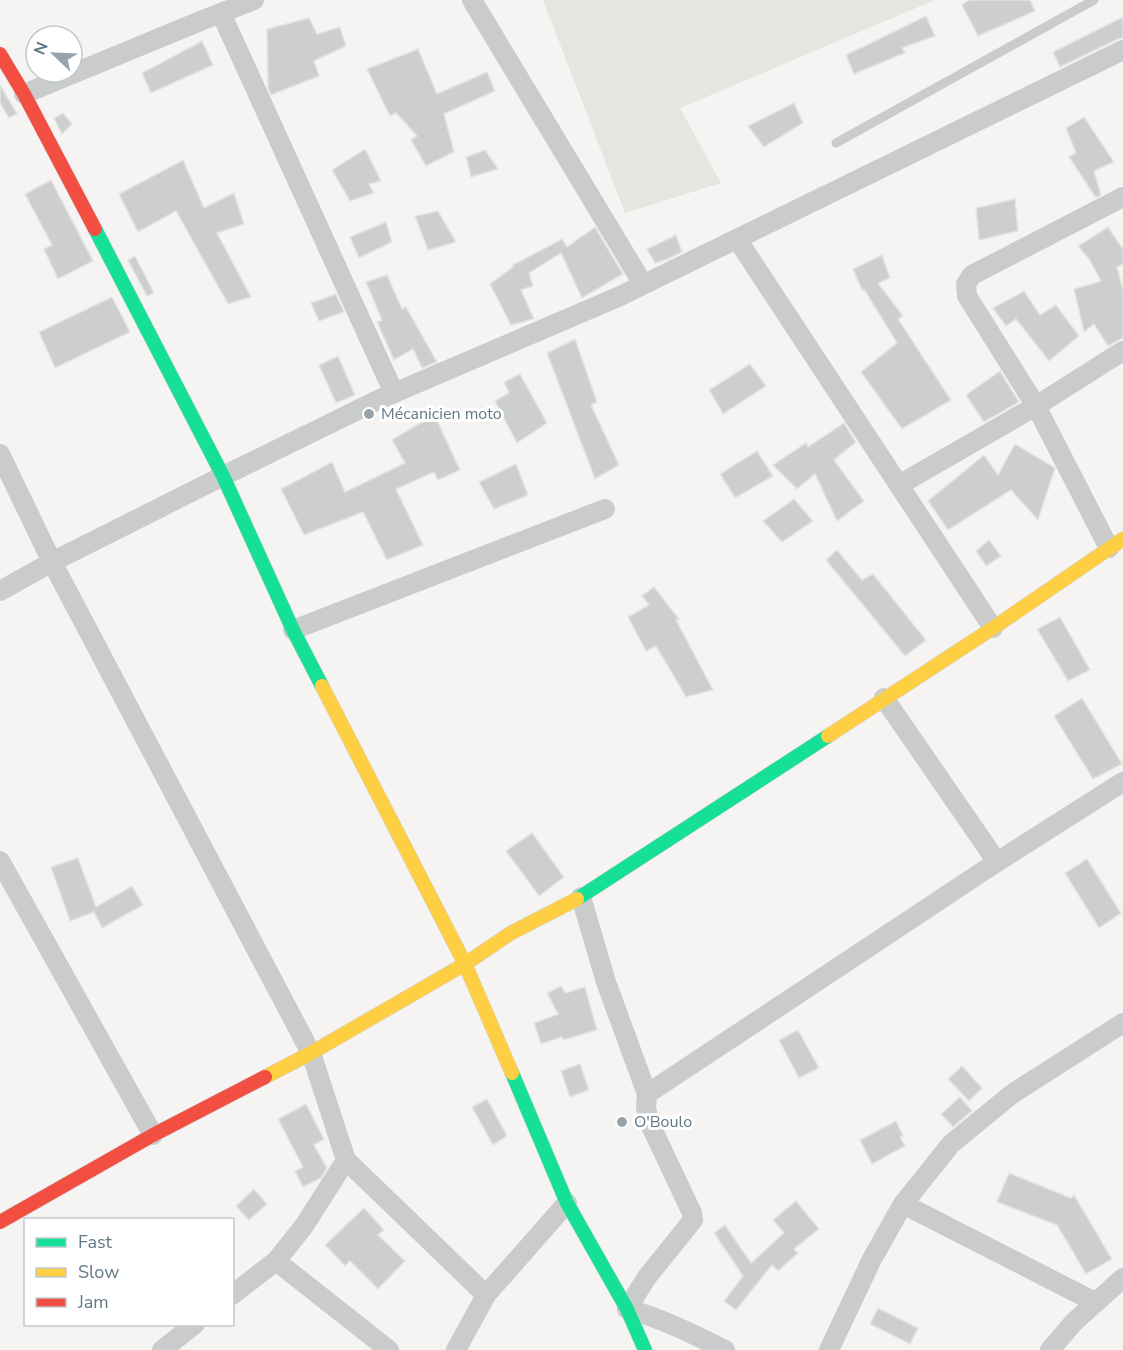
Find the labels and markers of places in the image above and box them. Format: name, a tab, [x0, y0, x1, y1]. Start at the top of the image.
place label: Mécanicien moto	[381, 403, 502, 425]
marker: Mécanicien moto	[362, 407, 376, 421]
place label: O'Boulo	[634, 1111, 692, 1133]
marker: O'Boulo	[615, 1115, 629, 1129]

